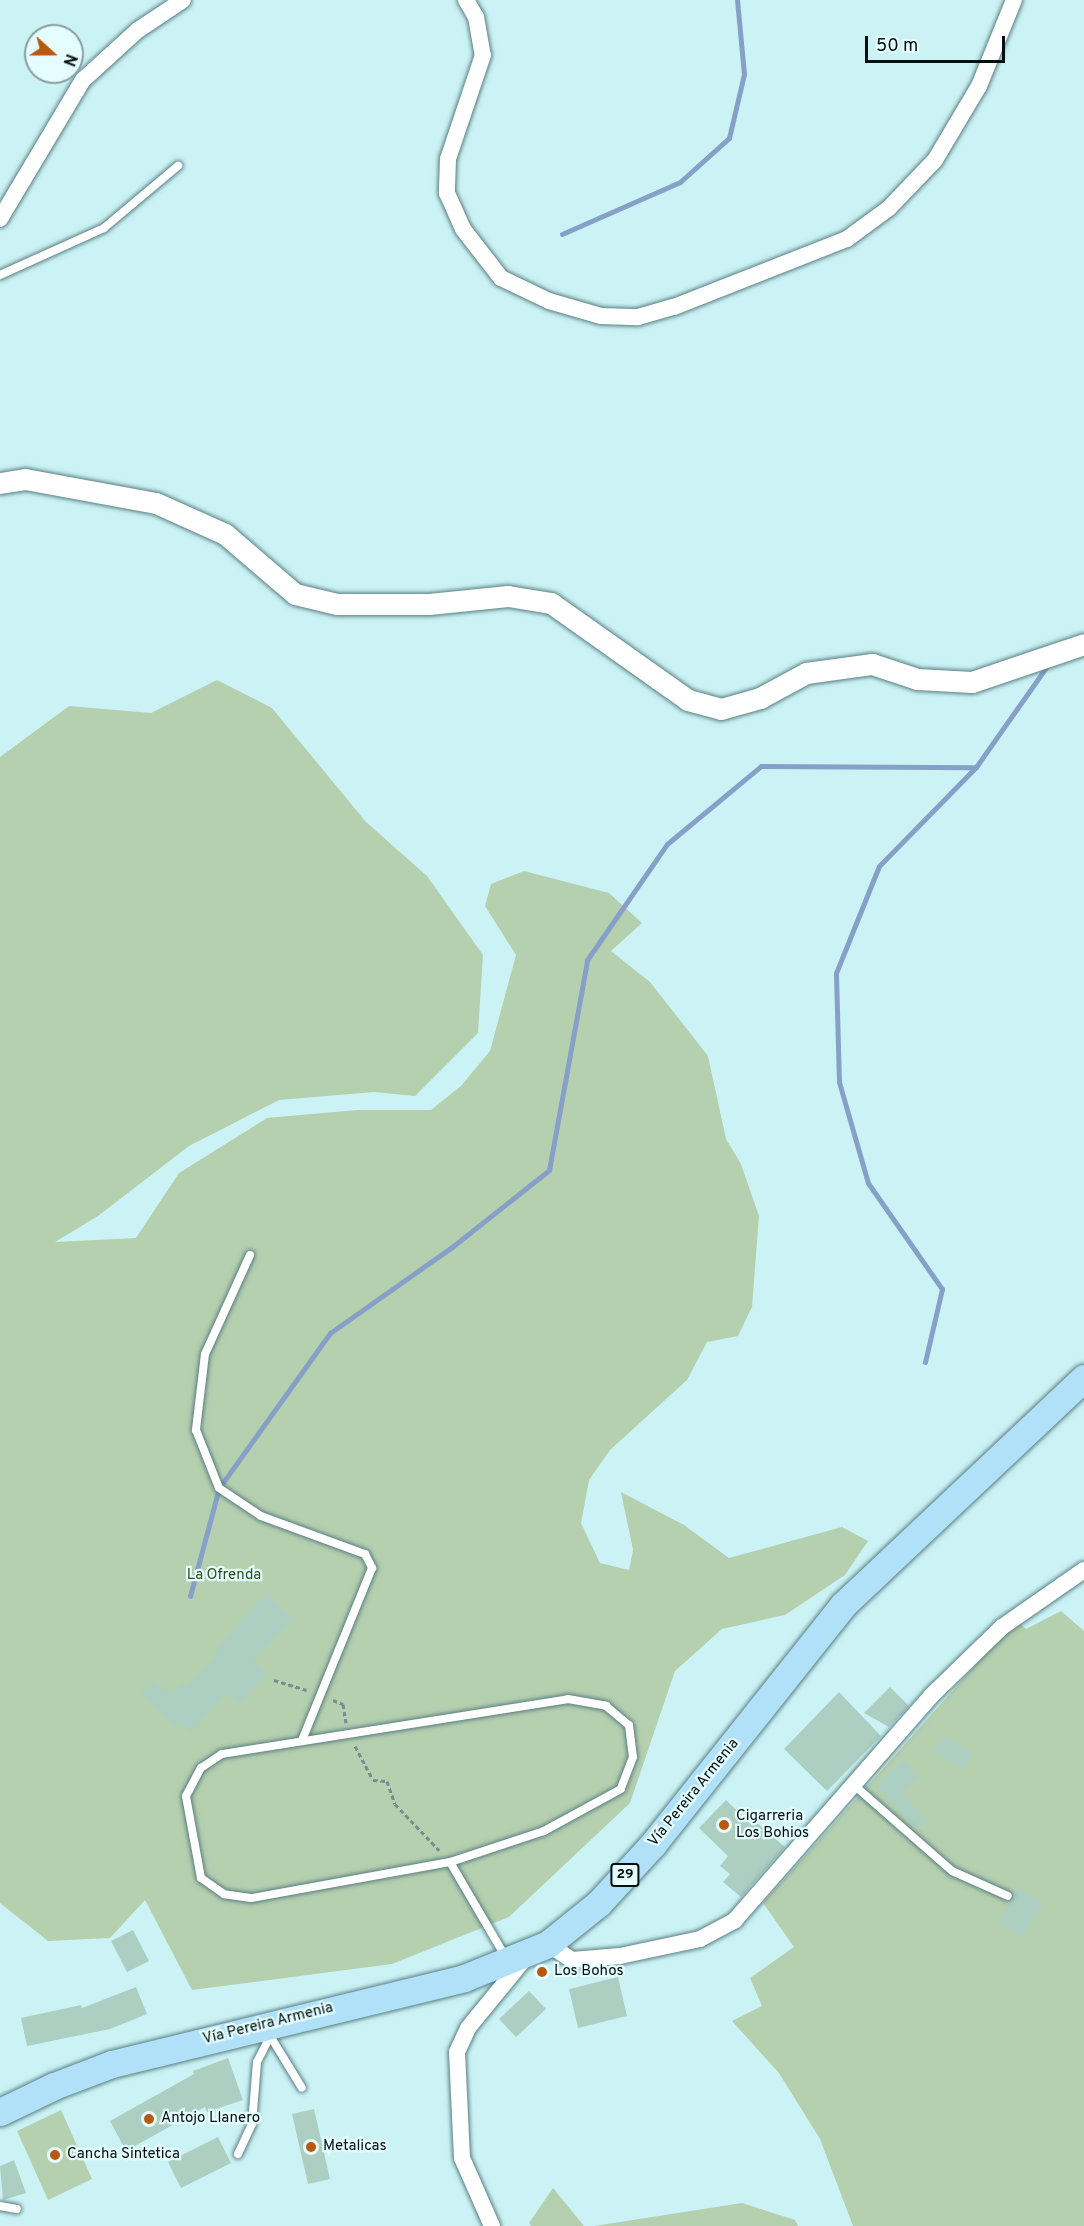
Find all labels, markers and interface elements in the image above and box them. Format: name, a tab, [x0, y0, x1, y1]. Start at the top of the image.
north arrow	[24, 24, 84, 84]
scale bar	[868, 24, 1008, 62]
text: 50 m	[876, 35, 918, 58]
text: N	[58, 51, 80, 69]
park label: La Ofrenda	[187, 1567, 261, 1585]
street label: Vía Pereira Armenia	[645, 1735, 743, 1851]
place label: Cigarreria Los Bohios	[736, 1807, 809, 1842]
marker: Cigarreria Los Bohios	[717, 1818, 731, 1832]
road number: 29	[610, 1864, 640, 1886]
place label: Los Bohos	[554, 1963, 623, 1981]
marker: Los Bohos	[535, 1965, 549, 1979]
street label: Vía Pereira Armenia	[201, 1999, 335, 2049]
place label: Antojo Llanero	[161, 2110, 260, 2128]
marker: Antojo Llanero	[142, 2112, 156, 2126]
place label: Metalicas	[323, 2138, 386, 2156]
marker: Metalicas	[304, 2140, 318, 2154]
place label: Cancha Sintetica	[67, 2146, 180, 2164]
marker: Cancha Sintetica	[48, 2148, 62, 2162]

